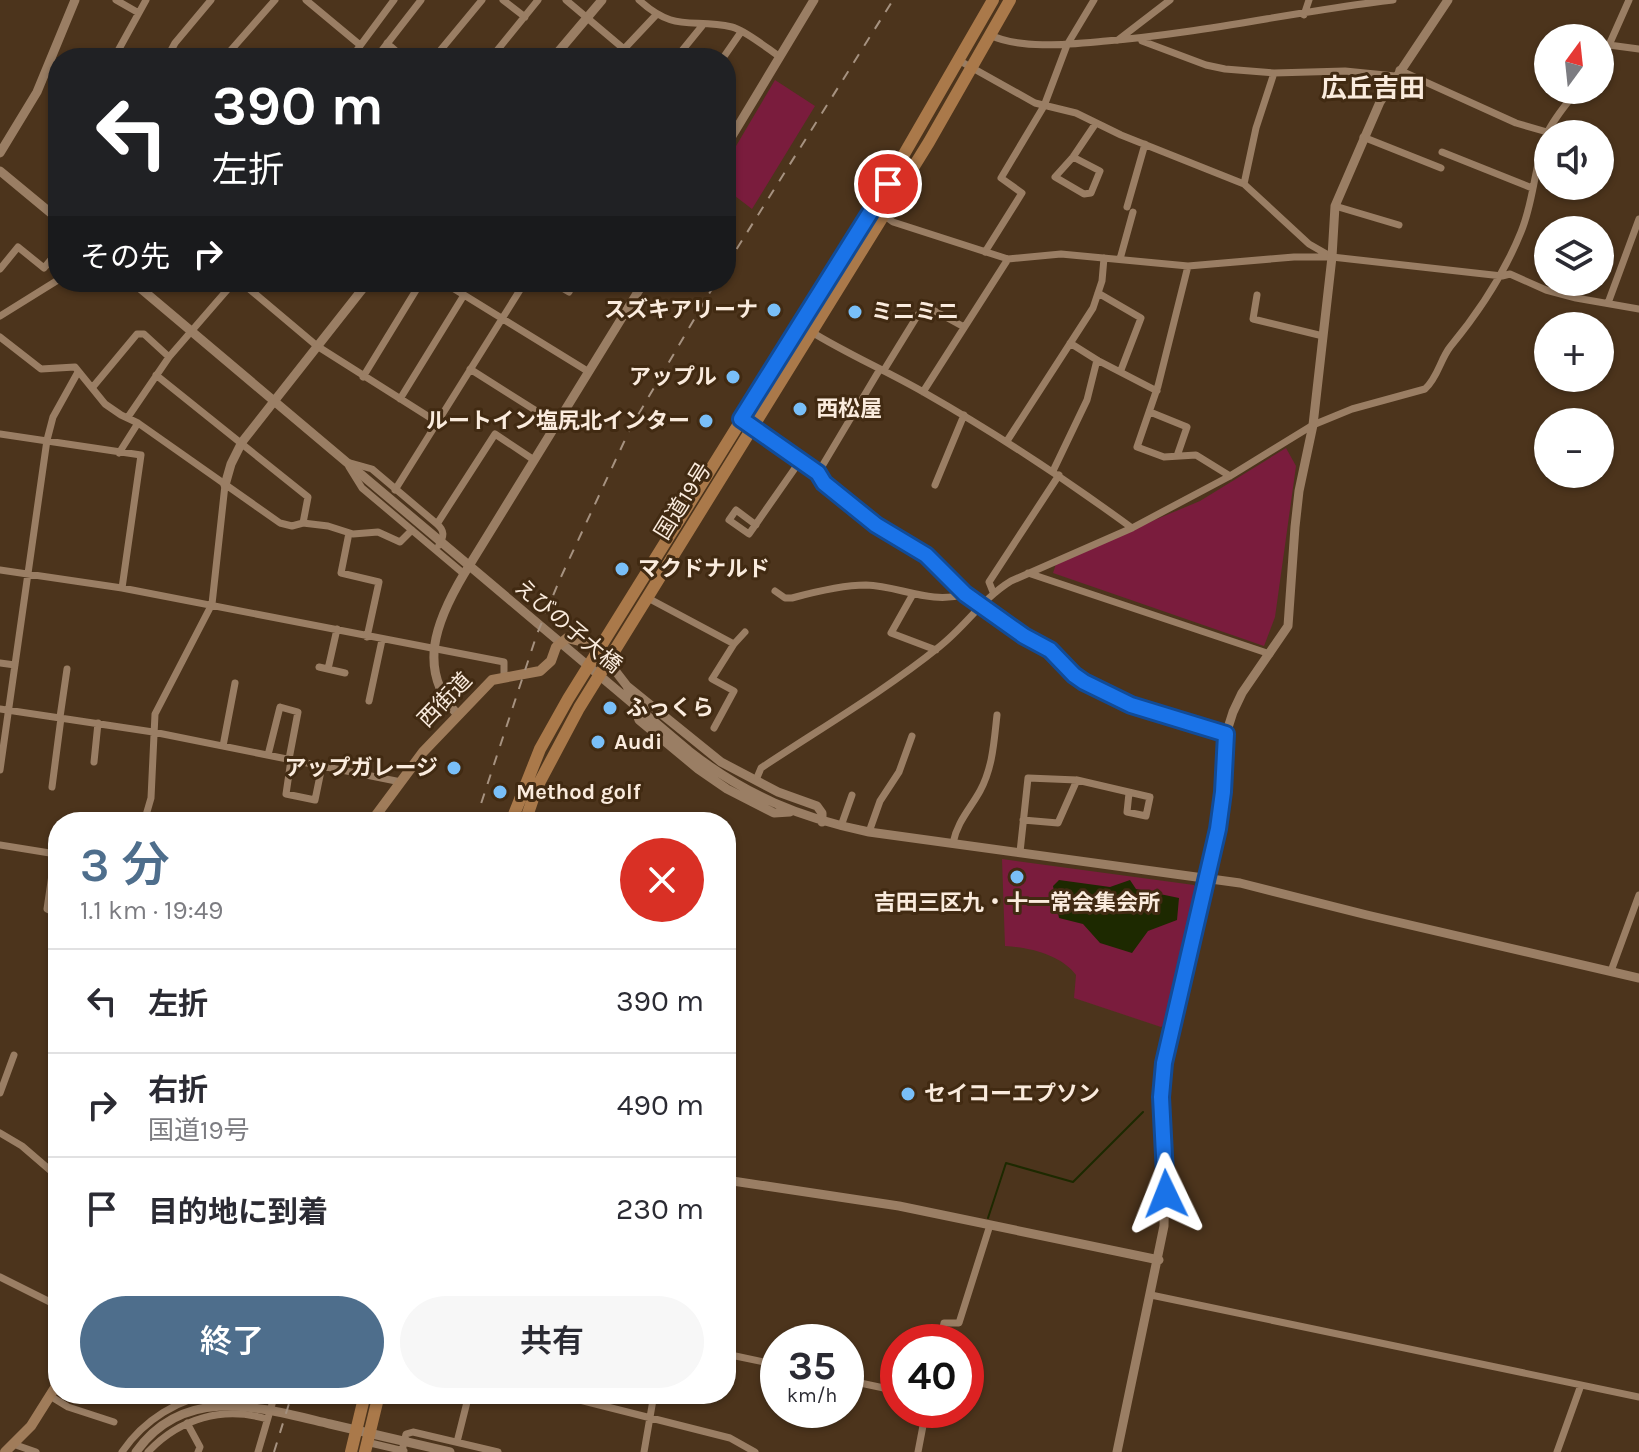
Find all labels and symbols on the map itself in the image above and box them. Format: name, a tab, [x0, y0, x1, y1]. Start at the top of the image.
north arrow	[1534, 24, 1614, 104]
district label: 広丘吉田	[1321, 73, 1425, 104]
pin	[854, 150, 922, 218]
place label: スズキアリーナ	[604, 297, 758, 323]
place label: ミニミニ	[871, 299, 959, 325]
marker: スズキアリーナ	[765, 301, 783, 319]
marker: ミニミニ	[846, 303, 864, 321]
place label: アップル	[629, 364, 717, 390]
marker: アップル	[724, 368, 742, 386]
place label: 西松屋	[816, 396, 882, 422]
marker: 西松屋	[791, 400, 809, 418]
place label: ルートイン塩尻北インター	[426, 408, 690, 434]
marker: ルートイン塩尻北インター	[697, 412, 715, 430]
street label: 国道19号	[649, 458, 717, 544]
place label: マクドナルド	[638, 556, 770, 582]
marker: マクドナルド	[613, 560, 631, 578]
street label: えびの子大橋	[509, 574, 627, 678]
street label: 西街道	[413, 667, 477, 733]
place label: ふっくら	[626, 695, 714, 721]
marker: ふっくら	[601, 699, 619, 717]
place label: Audi	[614, 729, 662, 755]
marker: Audi	[589, 733, 607, 751]
place label: アップガレージ	[284, 755, 438, 781]
marker: アップガレージ	[445, 759, 463, 777]
place label: Method golf	[516, 779, 642, 805]
marker: Method golf	[491, 783, 509, 801]
marker: 吉田三区九・十一常会集会所	[1008, 868, 1026, 886]
place label: 吉田三区九・十一常会集会所	[874, 890, 1160, 916]
place label: セイコーエプソン	[924, 1081, 1100, 1107]
marker: セイコーエプソン	[899, 1085, 917, 1103]
position arrow	[1124, 1152, 1208, 1236]
speed limit sign: 40	[880, 1324, 984, 1428]

